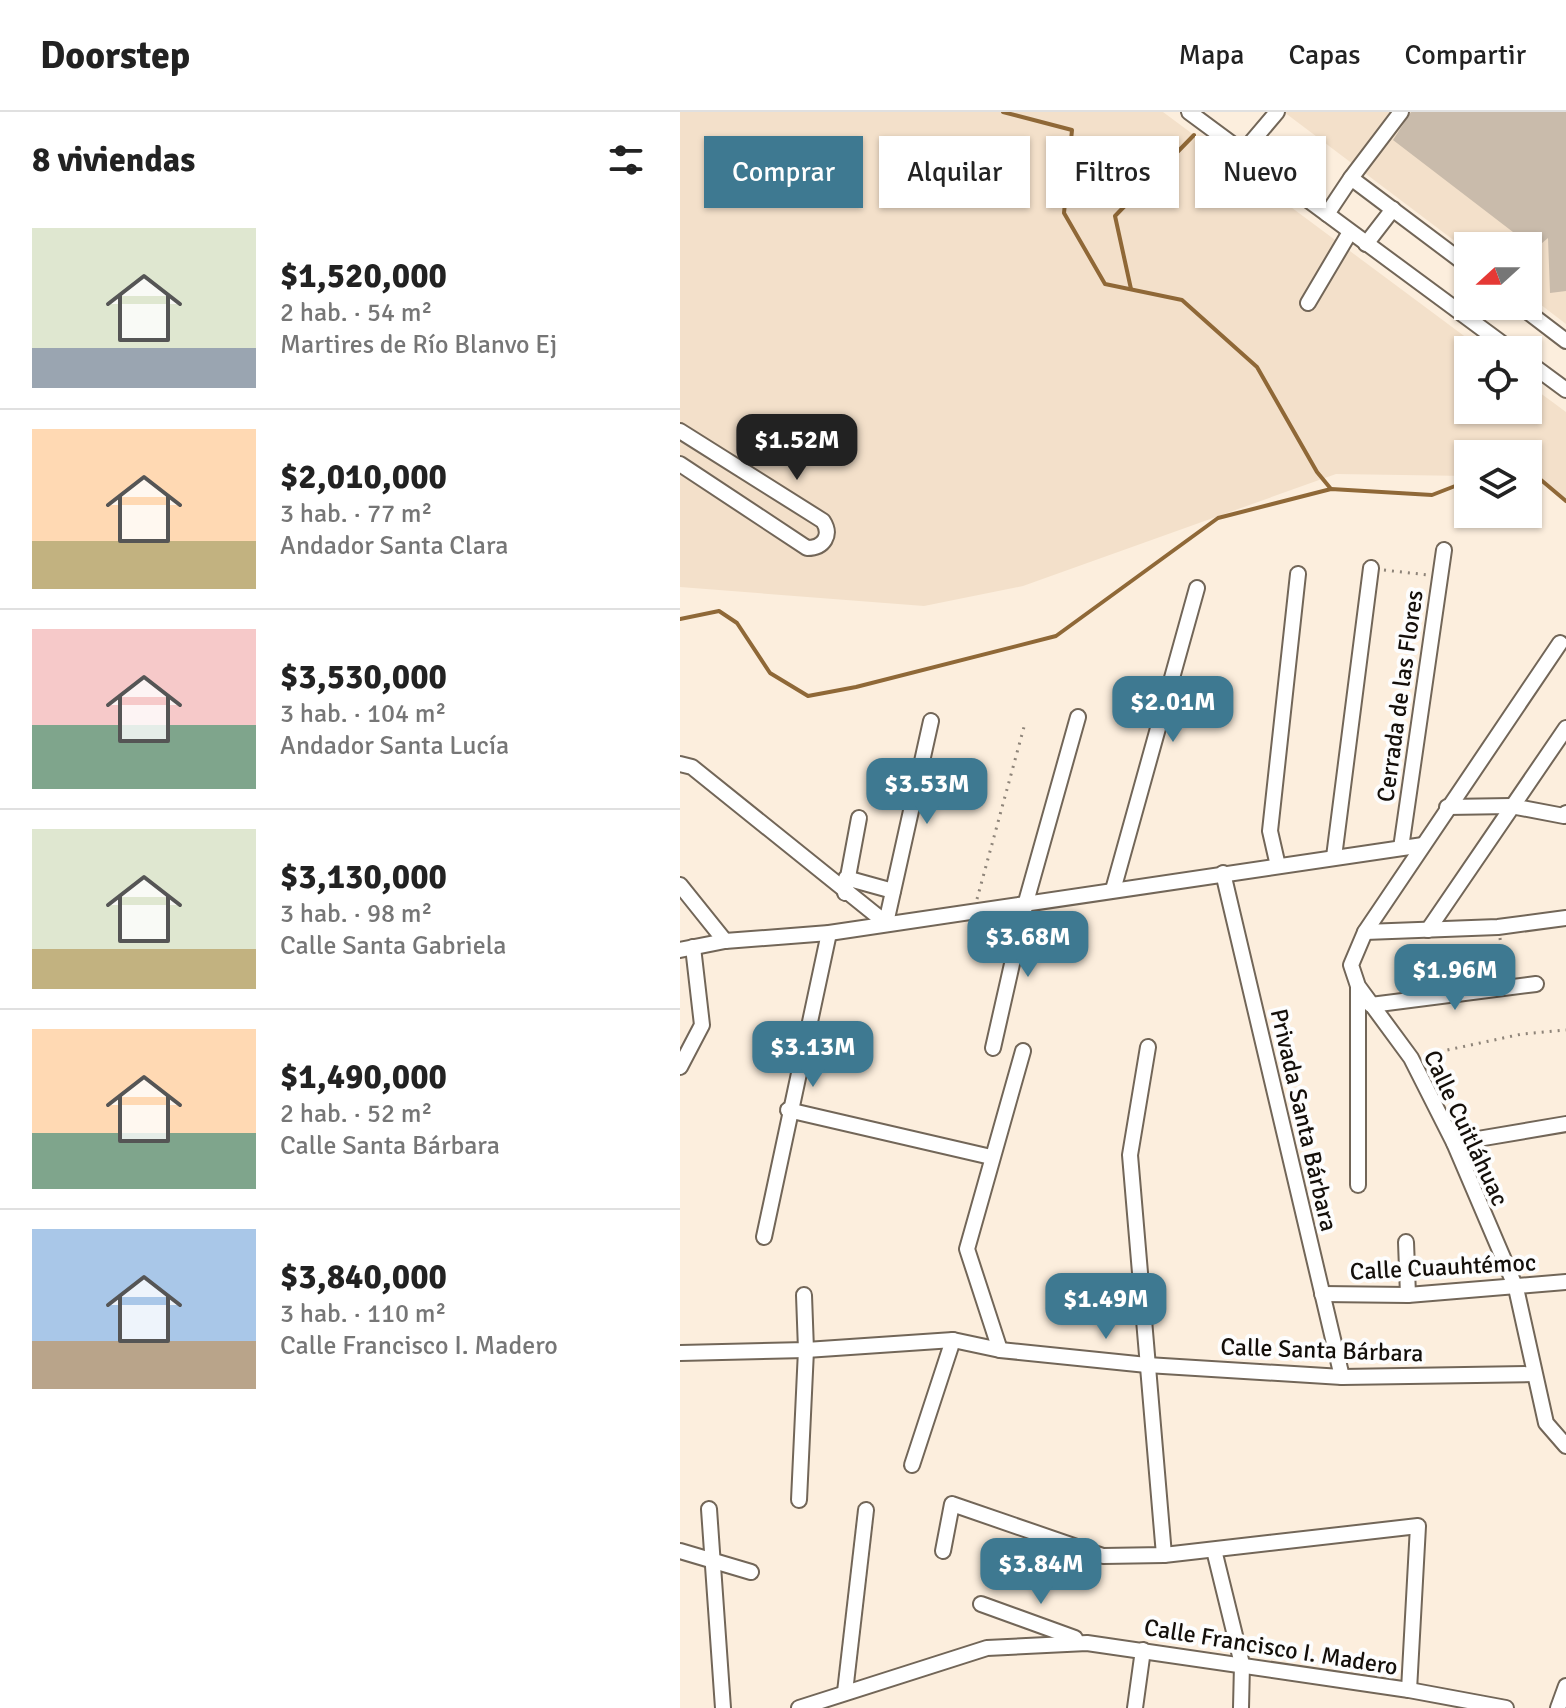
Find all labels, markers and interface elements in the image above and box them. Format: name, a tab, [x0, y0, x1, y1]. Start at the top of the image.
text: Doorstep	[40, 32, 190, 79]
text: Mapa	[1179, 38, 1244, 72]
text: Capas	[1288, 38, 1361, 72]
text: Compartir	[1405, 38, 1526, 72]
chip: Comprar	[704, 136, 863, 208]
chip: Alquilar	[879, 136, 1030, 208]
chip: Filtros	[1046, 136, 1179, 208]
chip: Nuevo	[1195, 136, 1326, 208]
icon: filters	[604, 138, 648, 182]
text: 8 viviendas	[32, 139, 195, 181]
north arrow	[1454, 232, 1542, 320]
map controls	[1454, 232, 1542, 528]
text: $1,520,000	[280, 255, 447, 297]
icon: home	[96, 260, 192, 356]
text: 2 hab. · 54 m²	[280, 297, 432, 329]
text: Martires de Río Blanvo Ej	[280, 329, 557, 361]
button: locate	[1454, 336, 1542, 424]
pin: $1.52M	[732, 414, 862, 482]
text: $1.52M	[754, 424, 840, 456]
button: layers	[1454, 440, 1542, 528]
text: $2,010,000	[280, 456, 447, 498]
icon: home	[96, 461, 192, 557]
text: 3 hab. · 77 m²	[280, 498, 432, 530]
text: Andador Santa Clara	[280, 530, 508, 562]
street label: Cerrada de las Flores	[1370, 588, 1430, 804]
text: $3,530,000	[280, 656, 447, 698]
icon: home	[96, 661, 192, 757]
pin: $2.01M	[1108, 676, 1238, 744]
text: $2.01M	[1130, 686, 1216, 718]
text: 3 hab. · 104 m²	[280, 698, 447, 730]
text: Andador Santa Lucía	[280, 730, 509, 762]
pin: $3.53M	[862, 758, 992, 826]
text: $3.53M	[884, 768, 970, 800]
text: $3,130,000	[280, 856, 447, 898]
icon: home	[96, 861, 192, 957]
text: 3 hab. · 98 m²	[280, 898, 432, 930]
pin: $3.68M	[963, 911, 1093, 979]
text: $3.68M	[985, 921, 1071, 953]
text: Calle Santa Gabriela	[280, 930, 507, 962]
pin: $1.96M	[1390, 944, 1520, 1012]
text: $1.96M	[1412, 954, 1498, 986]
street label: Privada Santa Bárbara	[1264, 1006, 1344, 1234]
pin: $3.13M	[748, 1021, 878, 1089]
text: $3.13M	[770, 1031, 856, 1063]
street label: Calle Cuitláhuac	[1417, 1045, 1515, 1211]
text: $1,490,000	[280, 1056, 447, 1098]
icon: home	[96, 1061, 192, 1157]
text: 2 hab. · 52 m²	[280, 1098, 432, 1130]
text: Calle Santa Bárbara	[280, 1130, 500, 1162]
street label: Calle Cuauhtémoc	[1349, 1247, 1537, 1287]
text: $3,840,000	[280, 1256, 447, 1298]
icon: home	[96, 1261, 192, 1357]
pin: $1.49M	[1041, 1273, 1171, 1341]
text: $1.49M	[1063, 1283, 1149, 1315]
text: 3 hab. · 110 m²	[280, 1298, 447, 1330]
text: Calle Francisco I. Madero	[280, 1330, 558, 1362]
street label: Calle Santa Bárbara	[1220, 1331, 1424, 1369]
pin: $3.84M	[976, 1538, 1106, 1606]
text: $3.84M	[998, 1548, 1084, 1580]
street label: Calle Francisco I. Madero	[1142, 1612, 1400, 1682]

